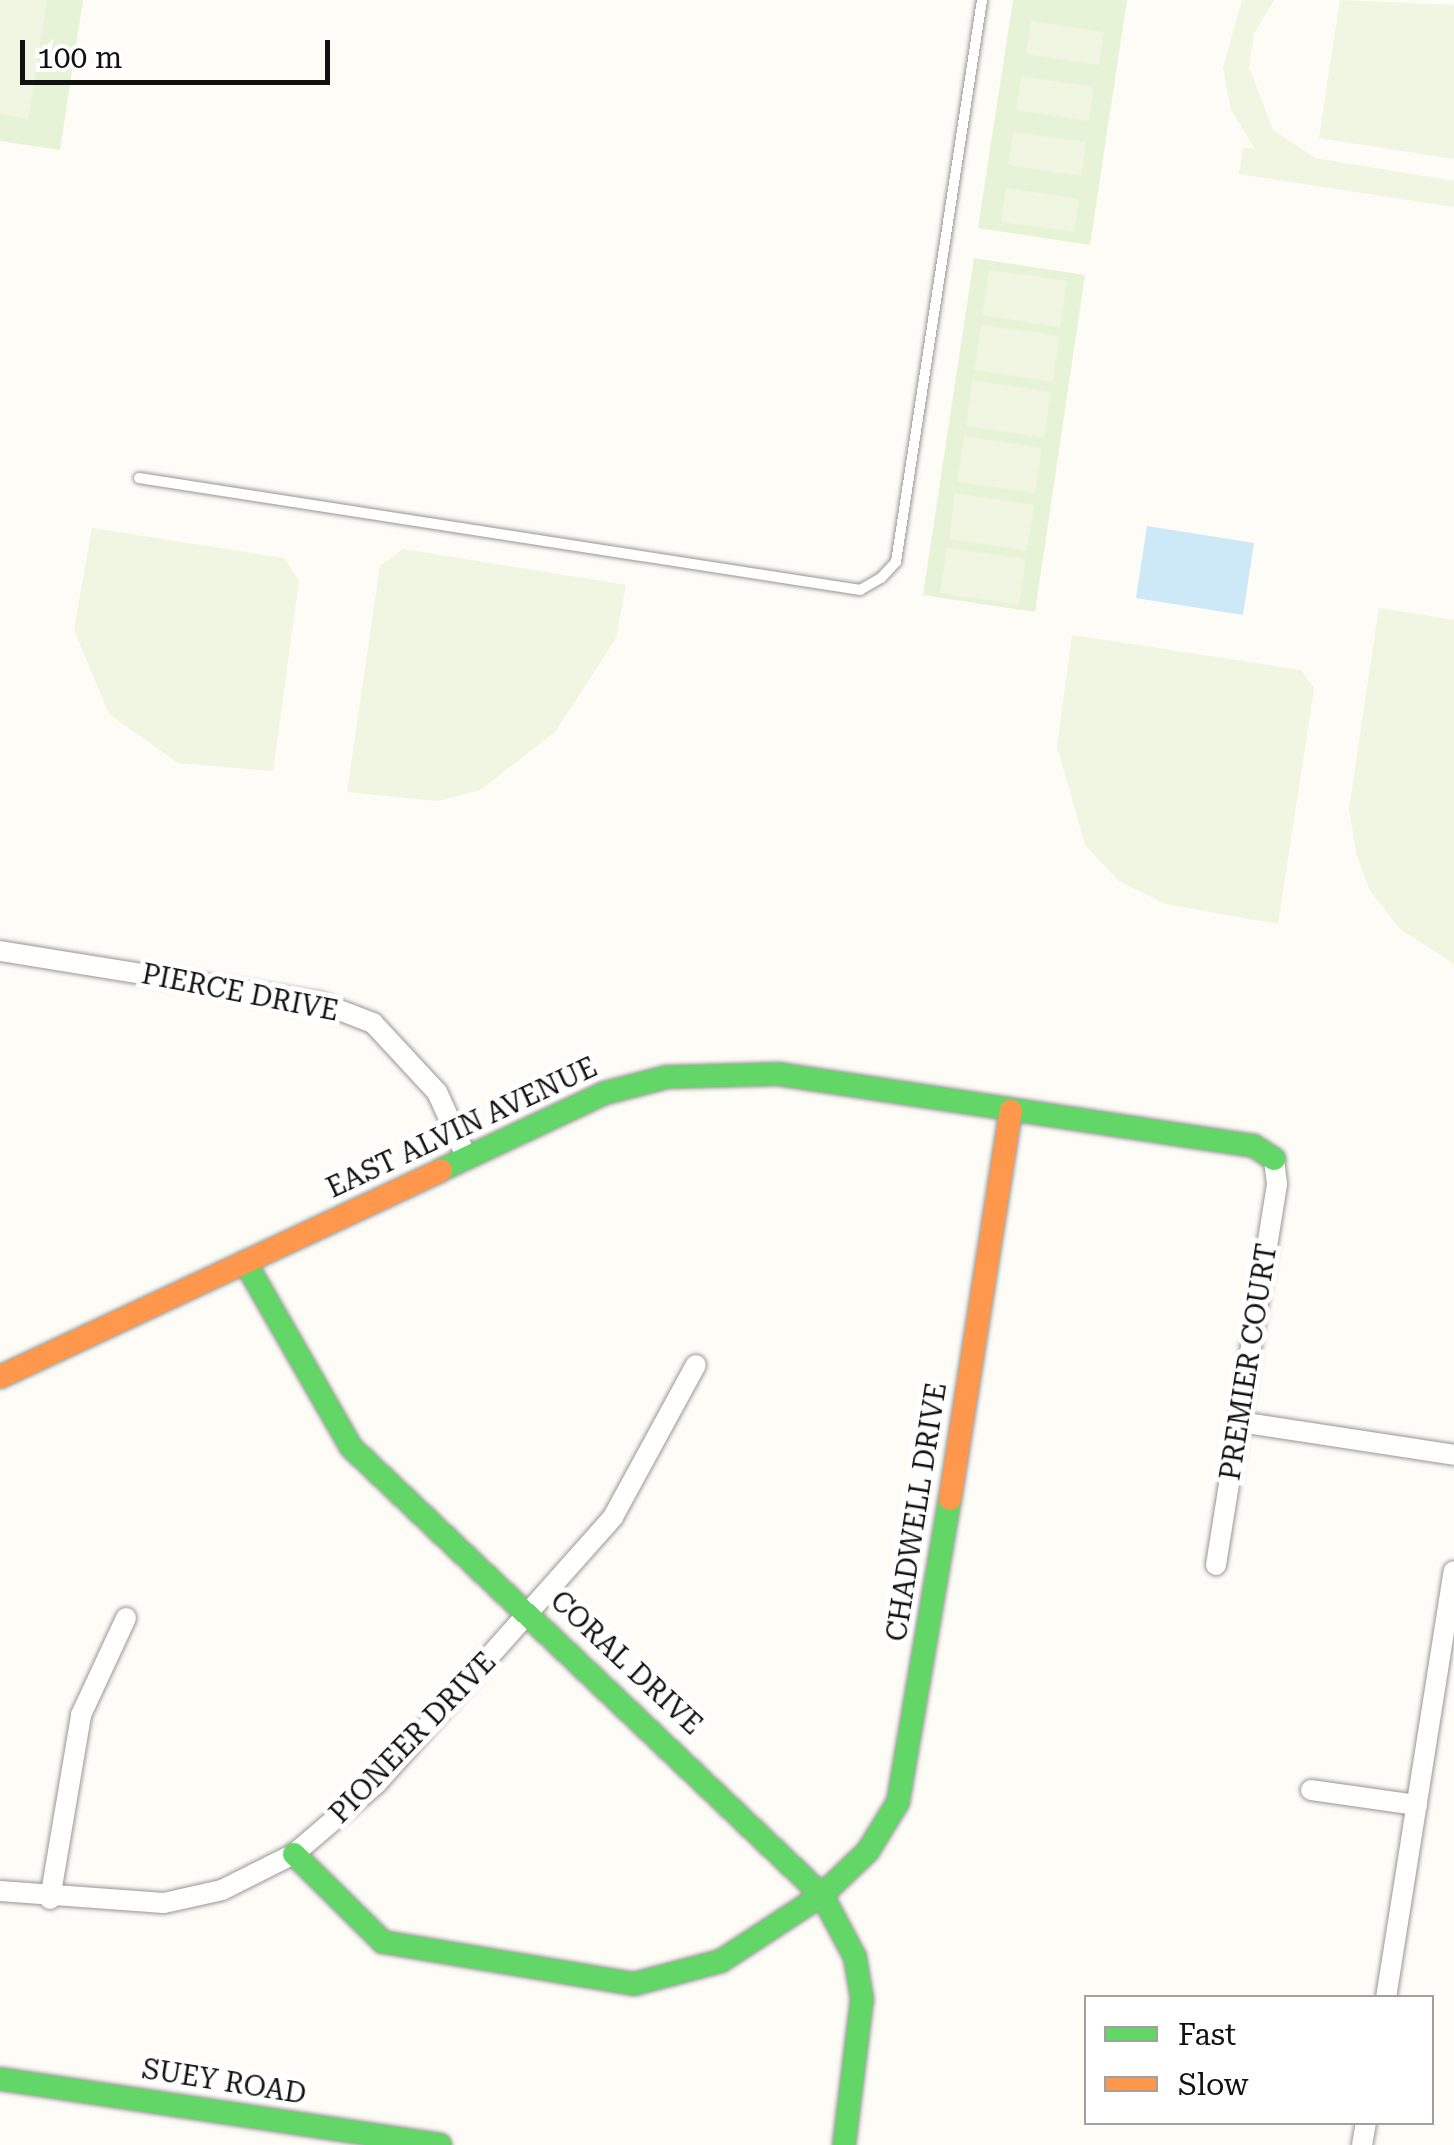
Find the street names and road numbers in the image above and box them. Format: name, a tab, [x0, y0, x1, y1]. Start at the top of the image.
street label: PIERCE DRIVE	[139, 957, 341, 1029]
street label: EAST ALVIN AVENUE	[321, 1051, 603, 1205]
street label: PREMIER COURT	[1214, 1241, 1284, 1483]
street label: CHADWELL DRIVE	[880, 1380, 954, 1644]
street label: CORAL DRIVE	[543, 1584, 709, 1742]
street label: PIONEER DRIVE	[323, 1646, 503, 1830]
street label: SUEY ROAD	[140, 2052, 308, 2112]

